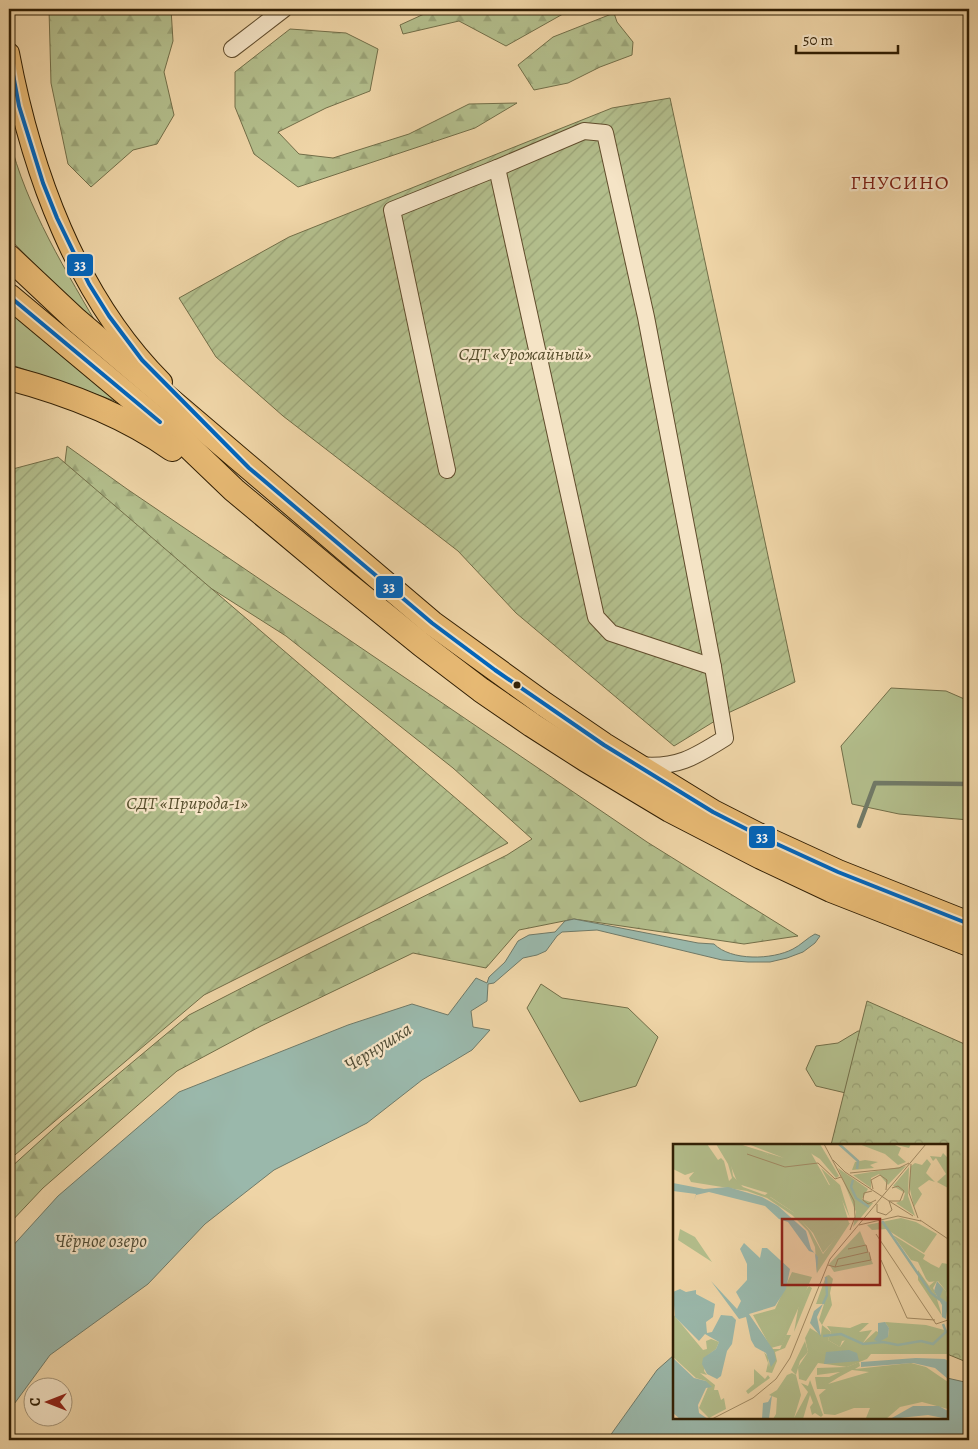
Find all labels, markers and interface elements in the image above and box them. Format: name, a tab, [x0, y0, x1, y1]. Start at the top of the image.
scale bar	[796, 22, 898, 54]
text: 50 m	[803, 30, 833, 50]
district label: ГНУСИНО	[850, 169, 950, 196]
line badge: 33	[66, 253, 94, 277]
text: 33	[74, 256, 86, 275]
park label: СДТ «Урожайный»	[459, 342, 592, 366]
line badge: 33	[375, 575, 404, 599]
text: 33	[383, 578, 395, 597]
unlabelled marker	[512, 680, 522, 690]
park label: СДТ «Природа-1»	[126, 791, 248, 815]
line badge: 33	[748, 825, 776, 849]
text: 33	[756, 828, 768, 847]
water label: Чернушка	[339, 1016, 417, 1078]
inset map	[673, 1144, 948, 1419]
water label: Чёрное озеро	[55, 1228, 147, 1254]
north arrow	[22, 1376, 72, 1426]
text: С	[26, 1397, 45, 1406]

